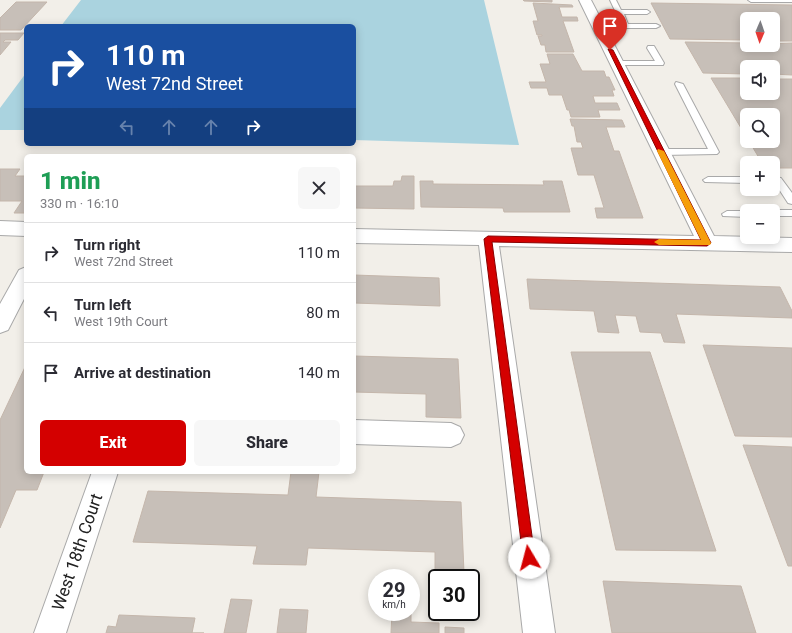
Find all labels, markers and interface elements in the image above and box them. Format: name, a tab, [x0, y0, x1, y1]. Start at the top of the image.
pin	[593, 9, 627, 50]
north arrow	[740, 12, 780, 52]
map controls	[740, 12, 780, 244]
icon: arrive	[599, 15, 621, 37]
text: 110 m	[106, 39, 185, 72]
icon: right	[40, 40, 92, 92]
button: sound	[740, 60, 780, 100]
text: West 72nd Street	[106, 73, 243, 94]
button: search	[740, 108, 780, 148]
icon: left	[116, 116, 138, 138]
icon: ahead	[158, 116, 180, 138]
icon: ahead	[200, 116, 222, 138]
icon: right	[242, 116, 264, 138]
button: +	[740, 156, 780, 196]
text: 1 min	[40, 167, 101, 195]
button: close	[298, 167, 340, 209]
text: 330 m · 16:10	[40, 196, 119, 211]
button: −	[740, 204, 780, 244]
text: Turn right	[74, 236, 140, 254]
icon: right	[40, 242, 62, 264]
text: 110 m	[298, 244, 340, 262]
text: West 72nd Street	[74, 254, 173, 269]
text: Turn left	[74, 296, 131, 314]
icon: left	[40, 302, 62, 324]
text: 80 m	[306, 304, 340, 322]
text: West 19th Court	[74, 314, 168, 329]
icon: arrive	[40, 362, 62, 384]
text: Arrive at destination	[74, 364, 211, 382]
text: 140 m	[298, 364, 340, 382]
button: Exit	[40, 420, 186, 466]
button: Share	[194, 420, 340, 466]
street label: West 18th Court	[48, 491, 106, 613]
position arrow	[508, 537, 550, 579]
speed limit sign: 30	[428, 569, 480, 621]
text: 29	[383, 578, 405, 602]
text: km/h	[382, 599, 406, 610]

